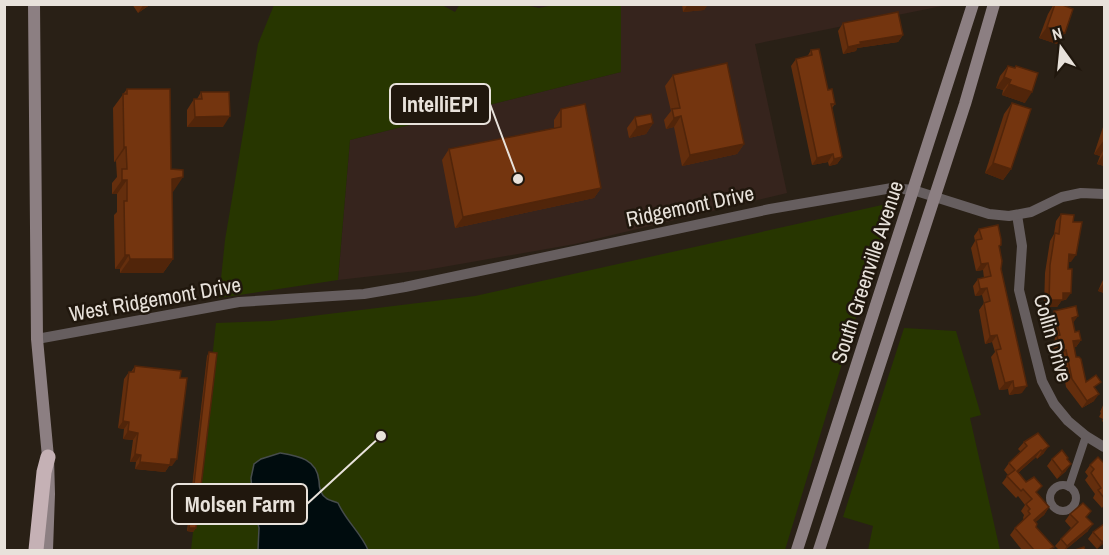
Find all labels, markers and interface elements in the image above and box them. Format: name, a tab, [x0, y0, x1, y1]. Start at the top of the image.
north arrow	[1031, 18, 1091, 78]
text: N	[1050, 22, 1065, 45]
callout: IntelliEPI	[390, 84, 490, 124]
text: IntelliEPI	[402, 89, 478, 119]
street label: South Greenville Avenue	[824, 177, 910, 367]
street label: Ridgemont Drive	[623, 178, 757, 234]
street label: West Ridgemont Drive	[67, 270, 243, 328]
street label: Collin Drive	[1027, 291, 1079, 385]
callout: Molsen Farm	[172, 484, 307, 524]
text: Molsen Farm	[185, 489, 295, 519]

